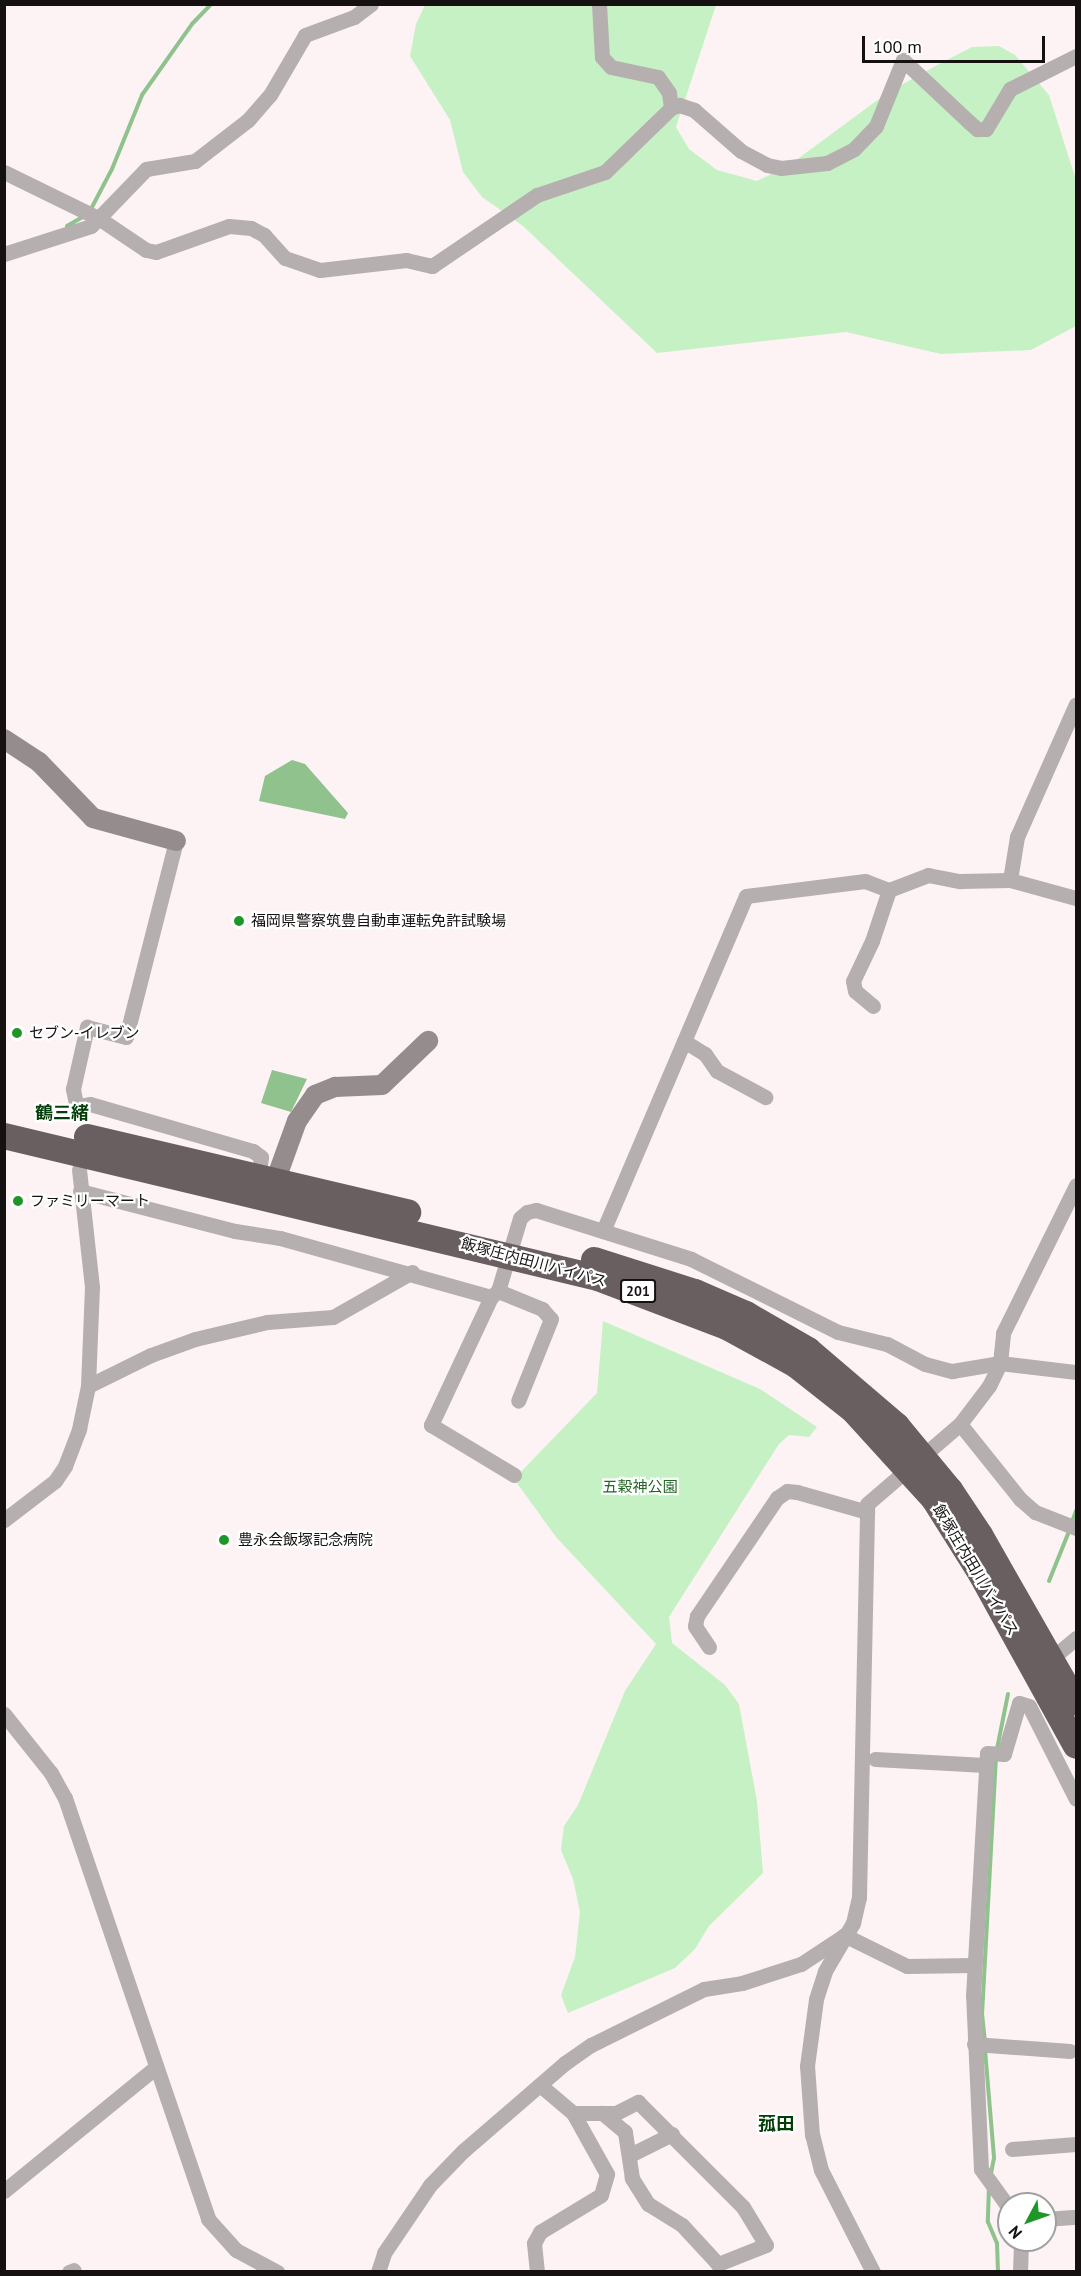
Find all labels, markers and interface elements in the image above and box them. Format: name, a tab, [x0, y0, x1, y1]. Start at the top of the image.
scale bar	[865, 24, 1048, 62]
text: 100 m	[873, 35, 922, 58]
place label: 福岡県警察筑豊自動車運転免許試験場	[251, 912, 506, 930]
marker: 福岡県警察筑豊自動車運転免許試験場	[232, 914, 246, 928]
place label: セブン-イレブン	[29, 1024, 139, 1042]
marker: セブン-イレブン	[10, 1026, 24, 1040]
district label: 鶴三緒	[35, 1102, 89, 1124]
place label: ファミリーマート	[30, 1192, 150, 1210]
marker: ファミリーマート	[11, 1194, 25, 1208]
street label: 飯塚庄内田川バイパス	[459, 1234, 609, 1290]
road number: 201	[620, 1280, 656, 1302]
park label: 五穀神公園	[603, 1478, 677, 1496]
street label: 飯塚庄内田川バイパス	[930, 1501, 1022, 1639]
marker: 豊永会飯塚記念病院	[215, 1531, 233, 1549]
place label: 豊永会飯塚記念病院	[238, 1531, 373, 1549]
district label: 菰田	[758, 2113, 794, 2135]
north arrow	[997, 2192, 1057, 2252]
text: N	[1004, 2222, 1026, 2243]

